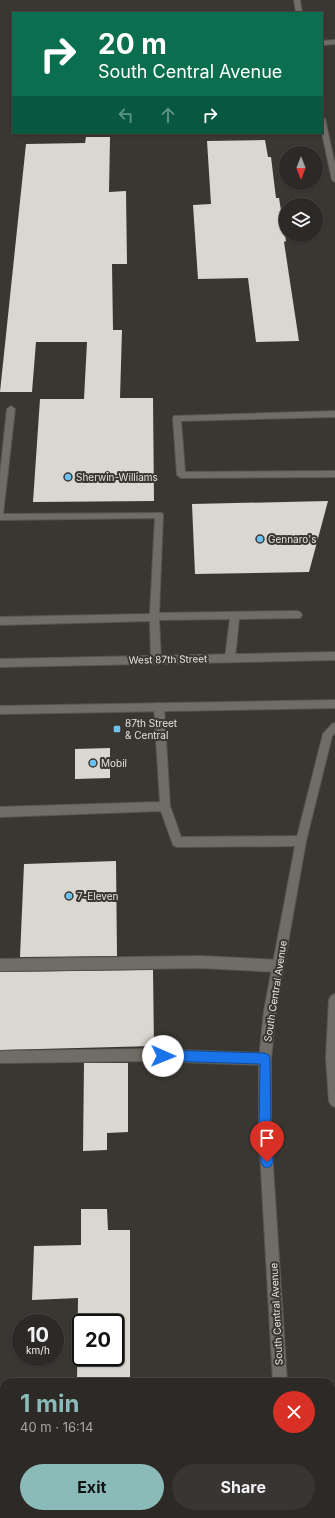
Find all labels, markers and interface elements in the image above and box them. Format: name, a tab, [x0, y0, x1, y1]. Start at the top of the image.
text: 20 m	[98, 27, 167, 61]
icon: right	[32, 28, 84, 80]
text: South Central Avenue	[98, 61, 282, 82]
icon: left	[115, 104, 137, 126]
icon: ahead	[157, 104, 179, 126]
icon: right	[199, 104, 221, 126]
north arrow	[279, 146, 323, 190]
map controls	[279, 146, 323, 242]
button: layers	[279, 198, 323, 242]
place label: Sherwin-Williams	[76, 471, 158, 483]
marker: Sherwin-Williams	[63, 472, 73, 482]
place label: Gennaro's	[268, 533, 316, 545]
marker: Gennaro's	[255, 534, 265, 544]
street label: West 87th Street	[129, 652, 208, 666]
place label: 87th Street & Central	[125, 717, 178, 741]
marker: 87th Street & Central	[112, 724, 122, 734]
place label: Mobil	[101, 757, 127, 769]
marker: Mobil	[88, 758, 98, 768]
place label: 7-Eleven	[77, 890, 119, 902]
marker: 7-Eleven	[64, 891, 74, 901]
street label: South Central Avenue	[261, 939, 289, 1043]
position arrow	[142, 1035, 184, 1077]
pin	[250, 1121, 284, 1162]
icon: arrive	[256, 1127, 278, 1149]
street label: South Central Avenue	[267, 1262, 285, 1365]
speed limit sign: 20	[72, 1314, 124, 1366]
text: 10	[27, 1323, 49, 1347]
text: km/h	[26, 1344, 50, 1356]
text: 1 min	[20, 1389, 79, 1418]
button: close	[273, 1391, 315, 1433]
text: 40 m · 16:14	[20, 1419, 93, 1435]
button: Exit	[20, 1464, 164, 1510]
button: Share	[172, 1464, 315, 1510]

